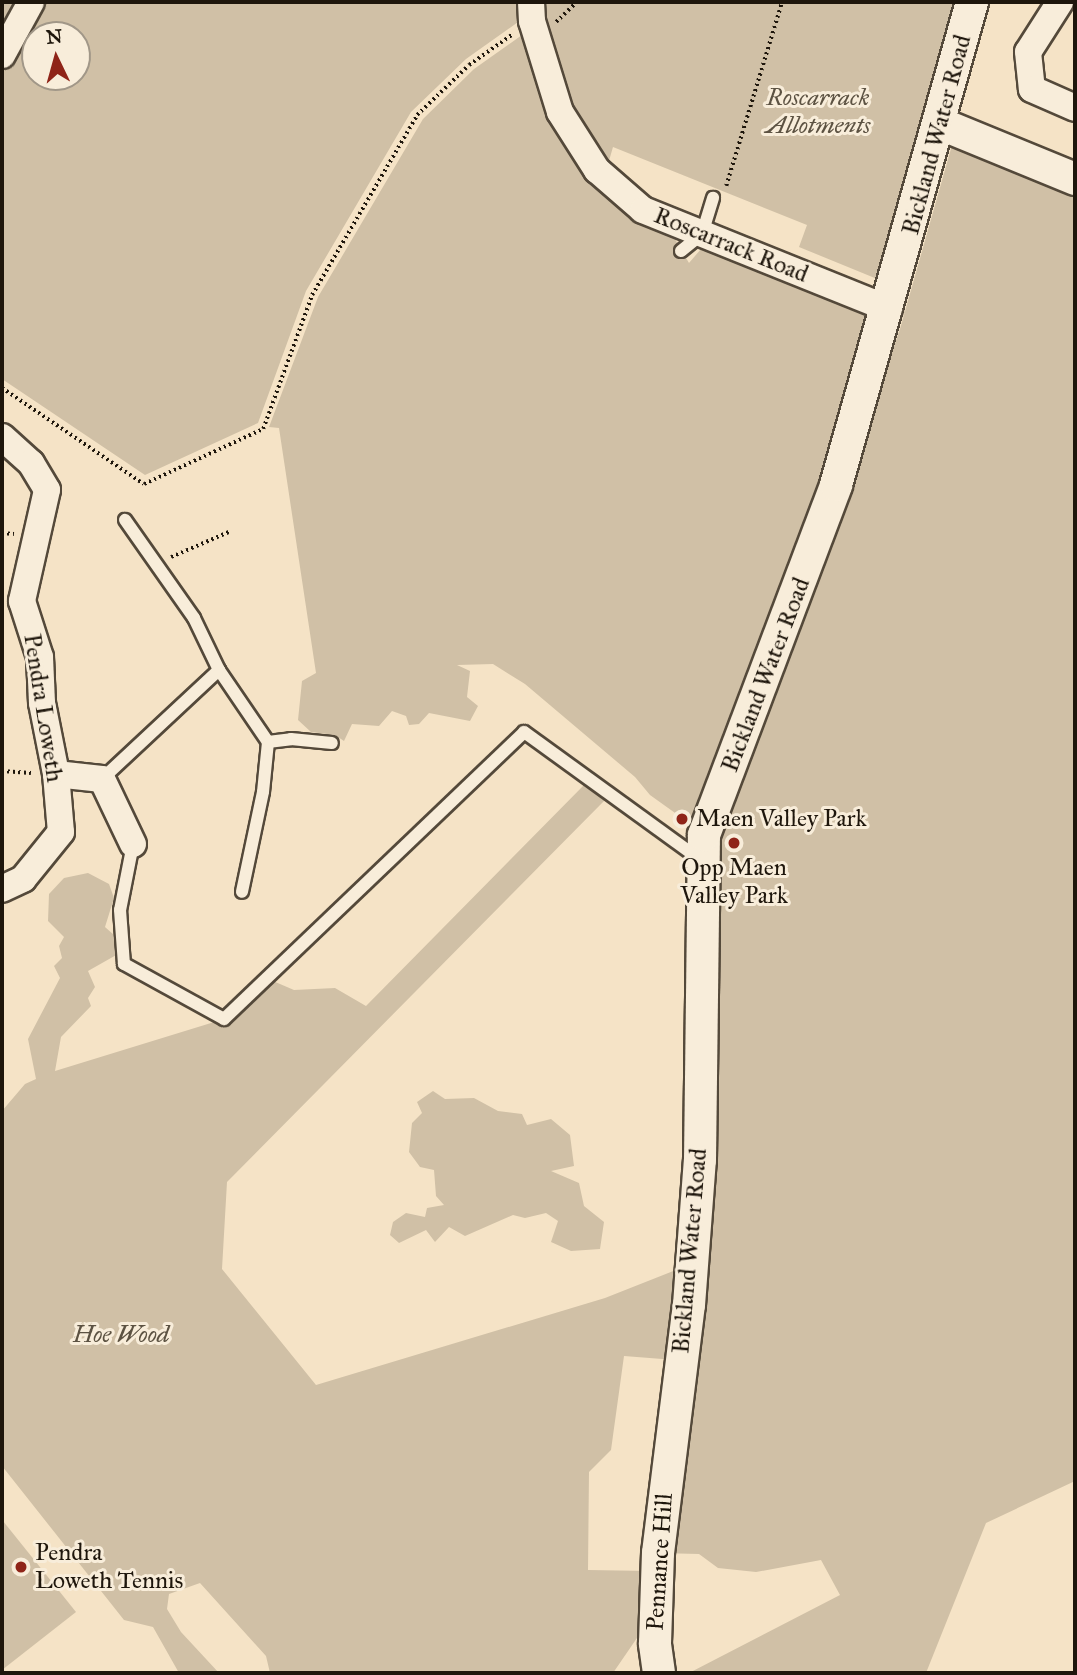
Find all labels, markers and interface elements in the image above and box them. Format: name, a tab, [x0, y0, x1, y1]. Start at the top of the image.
north arrow	[21, 21, 91, 91]
text: N	[45, 24, 63, 49]
street label: Bickland Water Road	[896, 32, 978, 238]
park label: Roscarrack Allotments	[766, 84, 870, 140]
street label: Roscarrack Road	[650, 201, 812, 289]
street label: Bickland Water Road	[716, 574, 816, 776]
street label: Pendra Loweth	[17, 632, 69, 784]
place label: Maen Valley Park	[696, 805, 867, 833]
marker: Maen Valley Park	[674, 811, 690, 827]
marker: Opp Maen Valley Park	[726, 835, 742, 851]
place label: Opp Maen Valley Park	[680, 854, 788, 910]
street label: Bickland Water Road	[667, 1147, 713, 1355]
park label: Hoe Wood	[73, 1321, 169, 1349]
street label: Pennance Hill	[641, 1492, 679, 1632]
place label: Pendra Loweth Tennis	[35, 1539, 183, 1595]
marker: Pendra Loweth Tennis	[13, 1559, 29, 1575]

